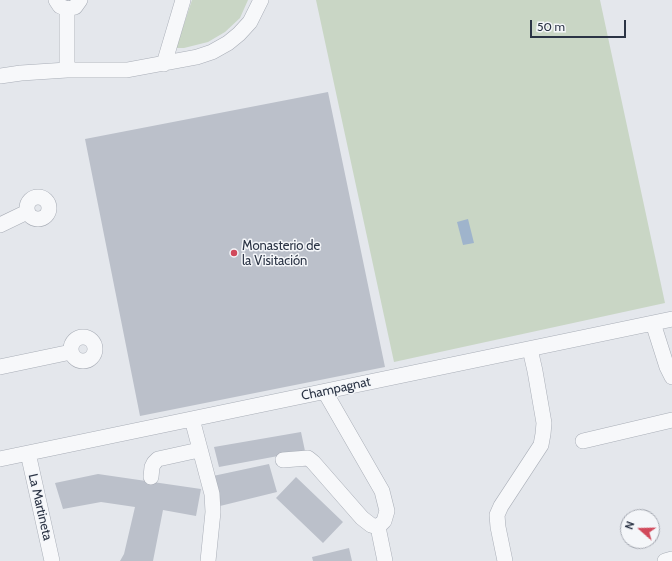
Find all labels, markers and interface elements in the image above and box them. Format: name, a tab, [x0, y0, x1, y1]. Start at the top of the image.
scale bar	[532, 12, 628, 38]
text: 50 m	[537, 19, 565, 34]
place label: Monasterio de la Visitación	[242, 238, 320, 269]
marker: Monasterio de la Visitación	[229, 248, 239, 258]
street label: Champagnat	[300, 374, 372, 404]
street label: La Martineta	[25, 472, 55, 542]
north arrow	[620, 509, 660, 549]
text: N	[622, 519, 638, 531]

